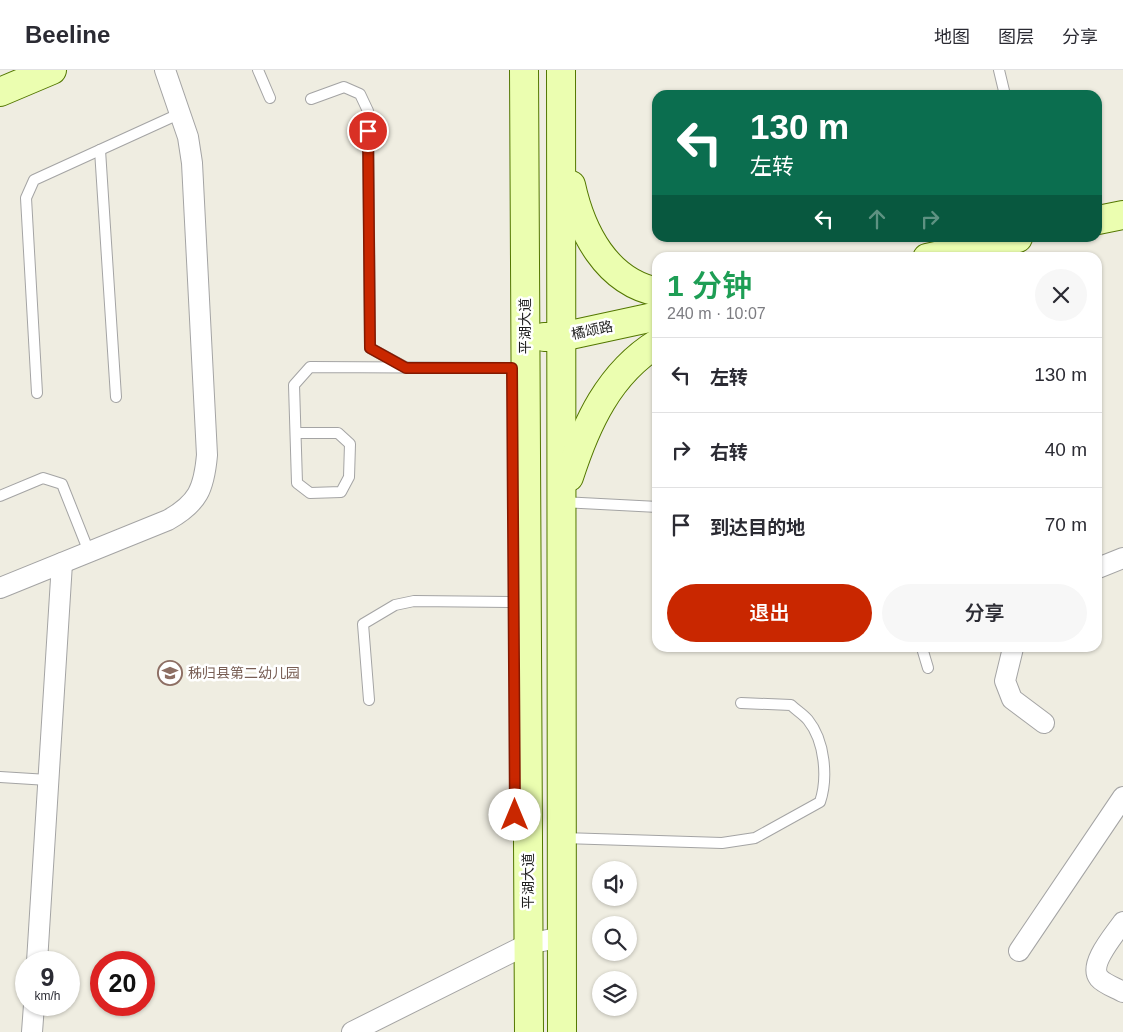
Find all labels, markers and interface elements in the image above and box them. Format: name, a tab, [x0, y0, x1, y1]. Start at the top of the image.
text: Beeline	[25, 21, 110, 48]
text: 地图	[934, 27, 970, 47]
text: 图层	[998, 27, 1034, 47]
text: 分享	[1062, 27, 1098, 47]
text: 130 m	[750, 107, 849, 146]
pin	[347, 110, 389, 152]
icon: left	[667, 110, 732, 175]
icon: arrive	[354, 117, 382, 145]
text: 左转	[750, 154, 794, 179]
icon: left	[810, 205, 838, 233]
icon: ahead	[863, 205, 891, 233]
icon: right	[916, 205, 944, 233]
text: 1 分钟	[667, 269, 752, 302]
button: close	[1035, 269, 1087, 321]
street label: 平湖大道	[517, 298, 533, 354]
text: 240 m · 10:07	[667, 305, 766, 322]
street label: 橘颂路	[570, 318, 614, 342]
icon: left	[667, 361, 695, 389]
text: 130 m	[1034, 364, 1087, 385]
text: 左转	[710, 367, 748, 388]
icon: right	[667, 436, 695, 464]
text: 40 m	[1045, 439, 1087, 460]
text: 右转	[710, 442, 748, 463]
icon: arrive	[667, 511, 695, 539]
text: 70 m	[1045, 514, 1087, 535]
text: 到达目的地	[710, 517, 805, 538]
button: 退出	[667, 584, 872, 642]
button: 分享	[882, 584, 1087, 642]
school or university icon: 秭归县第二幼儿园	[157, 660, 183, 686]
place label: 秭归县第二幼儿园	[188, 665, 300, 681]
position arrow	[488, 788, 540, 840]
street label: 平湖大道	[520, 853, 536, 909]
map controls	[592, 861, 637, 1016]
button: sound	[592, 861, 637, 906]
button: search	[592, 916, 637, 961]
speed limit sign: 20	[90, 951, 155, 1016]
text: 9	[41, 963, 54, 991]
button: layers	[592, 971, 637, 1016]
text: km/h	[34, 989, 61, 1003]

